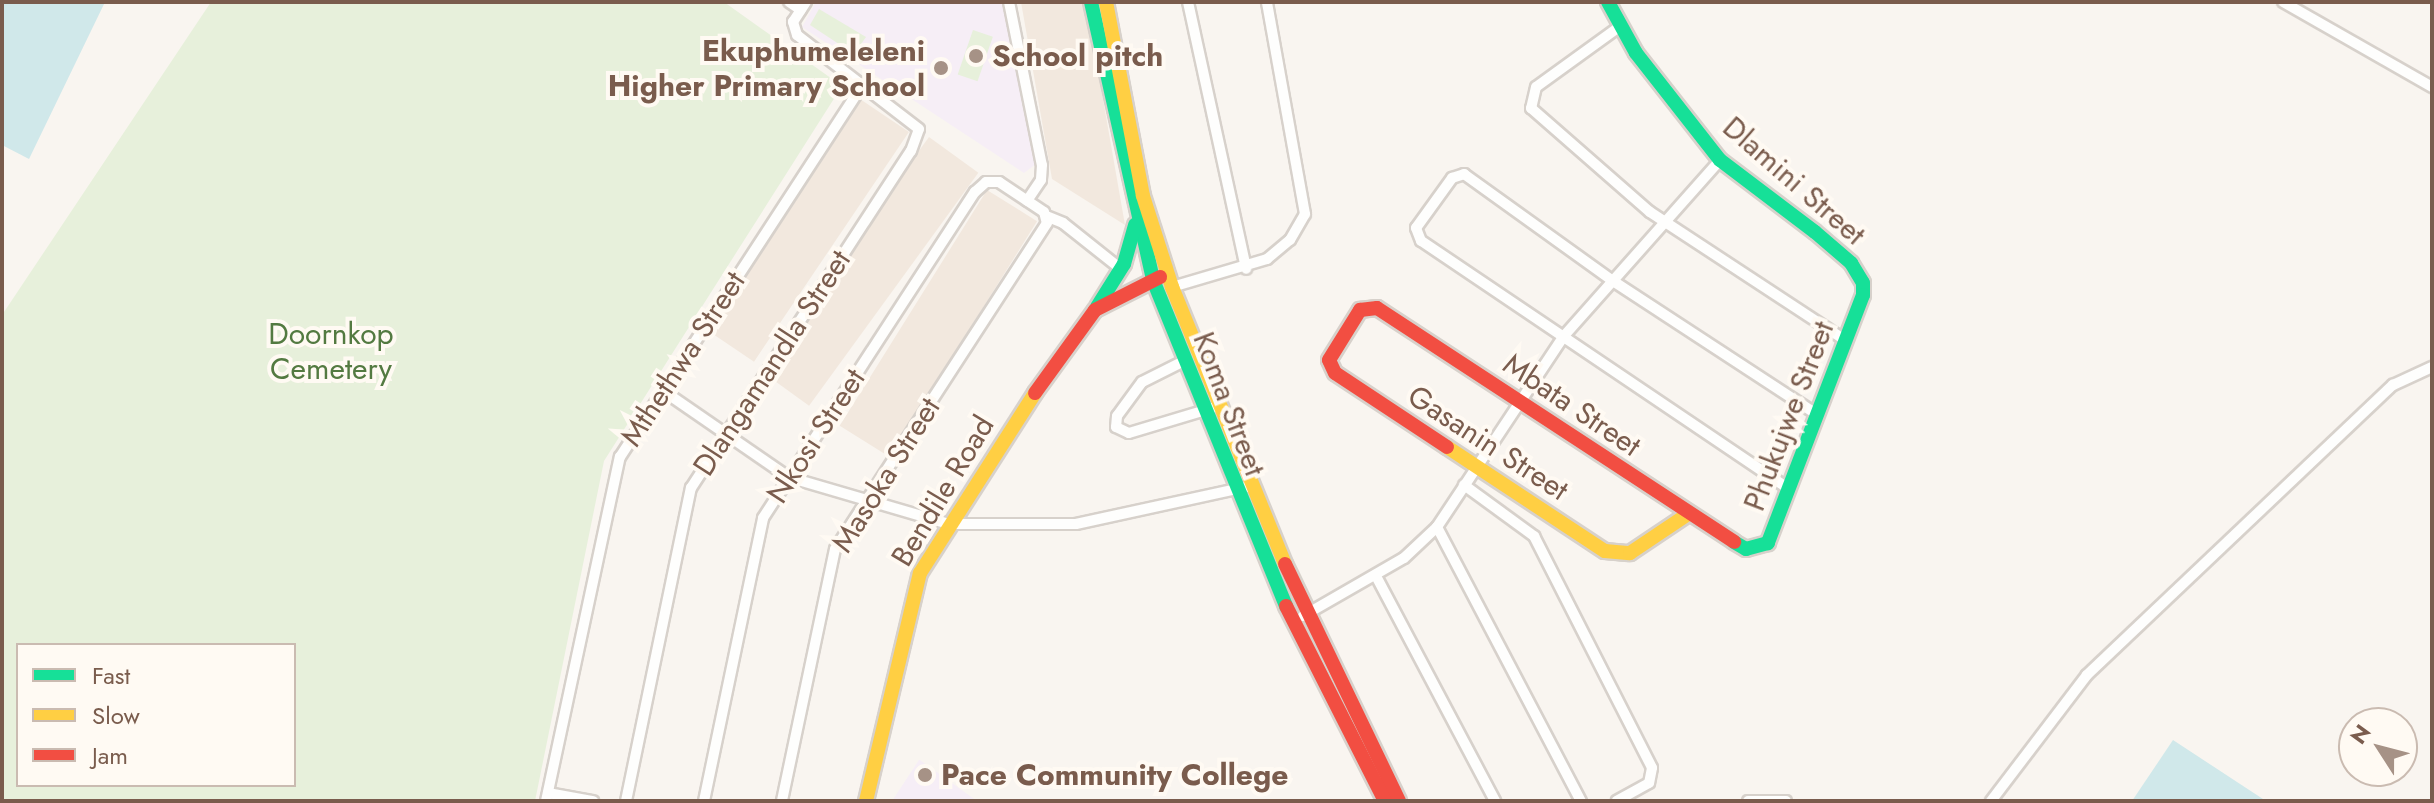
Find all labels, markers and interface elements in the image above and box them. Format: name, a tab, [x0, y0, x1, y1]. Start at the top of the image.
place label: Ekuphumeleleni Higher Primary School	[608, 33, 925, 104]
place label: School pitch	[992, 38, 1163, 74]
marker: School pitch	[967, 47, 985, 65]
marker: Ekuphumeleleni Higher Primary School	[932, 59, 950, 77]
street label: Dlamini Street	[1715, 109, 1873, 253]
street label: Dlangamandla Street	[686, 243, 858, 483]
street label: Mthethwa Street	[613, 265, 753, 453]
park label: Doornkop Cemetery	[268, 316, 394, 386]
street label: Phukujwe Street	[1736, 316, 1842, 516]
street label: Koma Street	[1185, 327, 1273, 481]
street label: Mbata Street	[1496, 346, 1648, 464]
street label: Nkosi Street	[759, 362, 873, 510]
street label: Gasanin Street	[1401, 378, 1575, 508]
street label: Masoka Street	[824, 391, 948, 559]
street label: Bendile Road	[884, 409, 1002, 573]
legend	[16, 643, 296, 787]
text: Fast	[92, 658, 130, 693]
text: Slow	[92, 698, 140, 733]
north arrow	[2338, 707, 2418, 787]
text: N	[2342, 718, 2378, 751]
text: Jam	[92, 738, 128, 773]
place label: Pace Community College	[941, 757, 1288, 793]
marker: Pace Community College	[916, 766, 934, 784]

